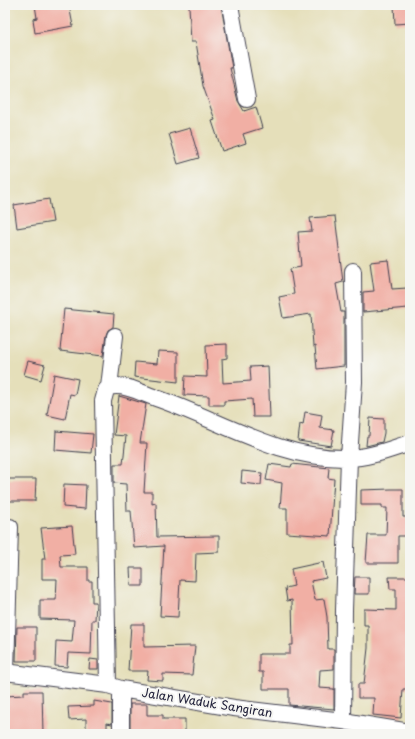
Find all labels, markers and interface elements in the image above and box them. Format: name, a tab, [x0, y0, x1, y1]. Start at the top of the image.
street label: Jalan Waduk Sangiran	[141, 683, 274, 721]

